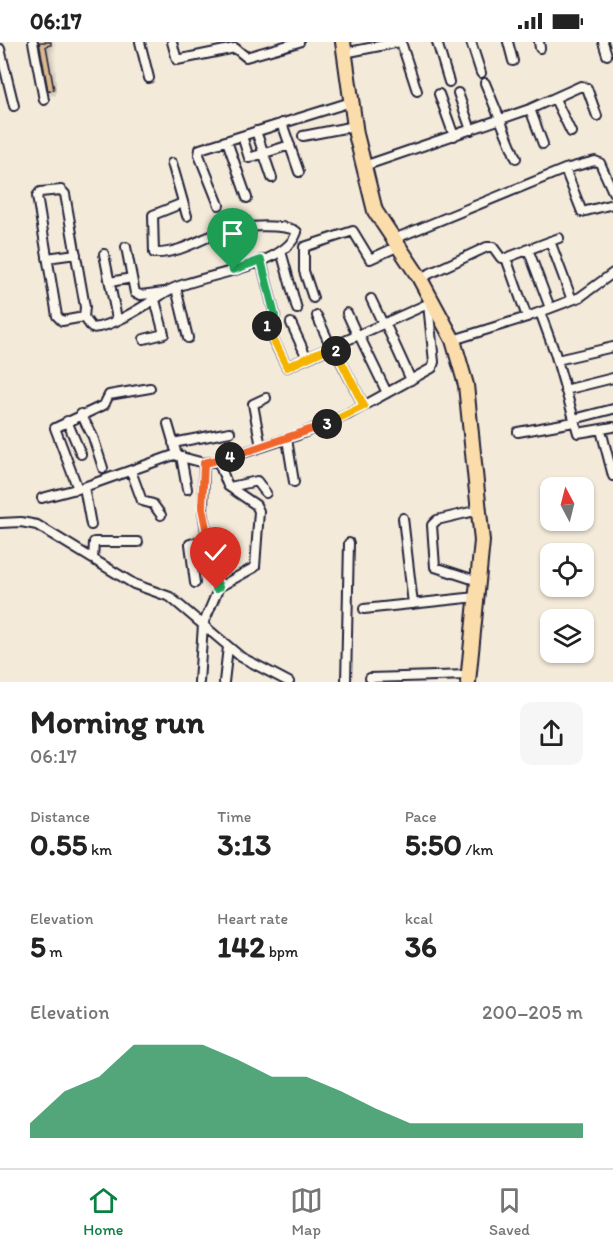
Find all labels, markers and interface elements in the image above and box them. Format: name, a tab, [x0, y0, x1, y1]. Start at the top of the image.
text: 06:17	[30, 8, 82, 35]
pin	[207, 208, 258, 270]
icon: arrive	[216, 217, 249, 250]
pin: 1	[252, 311, 282, 341]
text: 1	[263, 316, 271, 335]
pin: 2	[321, 336, 351, 366]
text: 2	[332, 341, 340, 360]
pin: 3	[312, 409, 342, 439]
text: 3	[323, 414, 331, 433]
pin: 4	[215, 442, 245, 472]
text: 4	[225, 447, 235, 466]
north arrow	[540, 477, 594, 531]
map controls	[540, 477, 594, 663]
pin	[190, 527, 241, 589]
icon: check	[199, 536, 232, 569]
button: locate	[540, 543, 594, 597]
button: layers	[540, 609, 594, 663]
text: Morning run	[30, 702, 205, 741]
button: share	[520, 702, 583, 765]
text: 06:17	[30, 744, 77, 768]
text: Distance	[30, 807, 90, 826]
text: Time	[217, 807, 251, 826]
text: Pace	[405, 807, 437, 826]
text: 0.55	[30, 826, 87, 863]
text: 3:13	[217, 826, 271, 863]
text: 5:50	[405, 826, 462, 863]
text: km	[87, 840, 112, 859]
text: /km	[462, 840, 494, 859]
text: Elevation	[30, 909, 94, 928]
text: Heart rate	[217, 909, 288, 928]
text: kcal	[405, 909, 433, 928]
text: 5	[30, 928, 46, 965]
text: 142	[217, 928, 265, 965]
text: 36	[405, 928, 437, 965]
text: m	[46, 942, 63, 961]
text: bpm	[265, 942, 298, 961]
text: Elevation	[30, 1000, 109, 1024]
text: 200–205 m	[482, 1000, 583, 1024]
tab: Home	[83, 1184, 123, 1239]
tab: Map	[290, 1184, 323, 1239]
tab: Saved	[489, 1184, 530, 1239]

